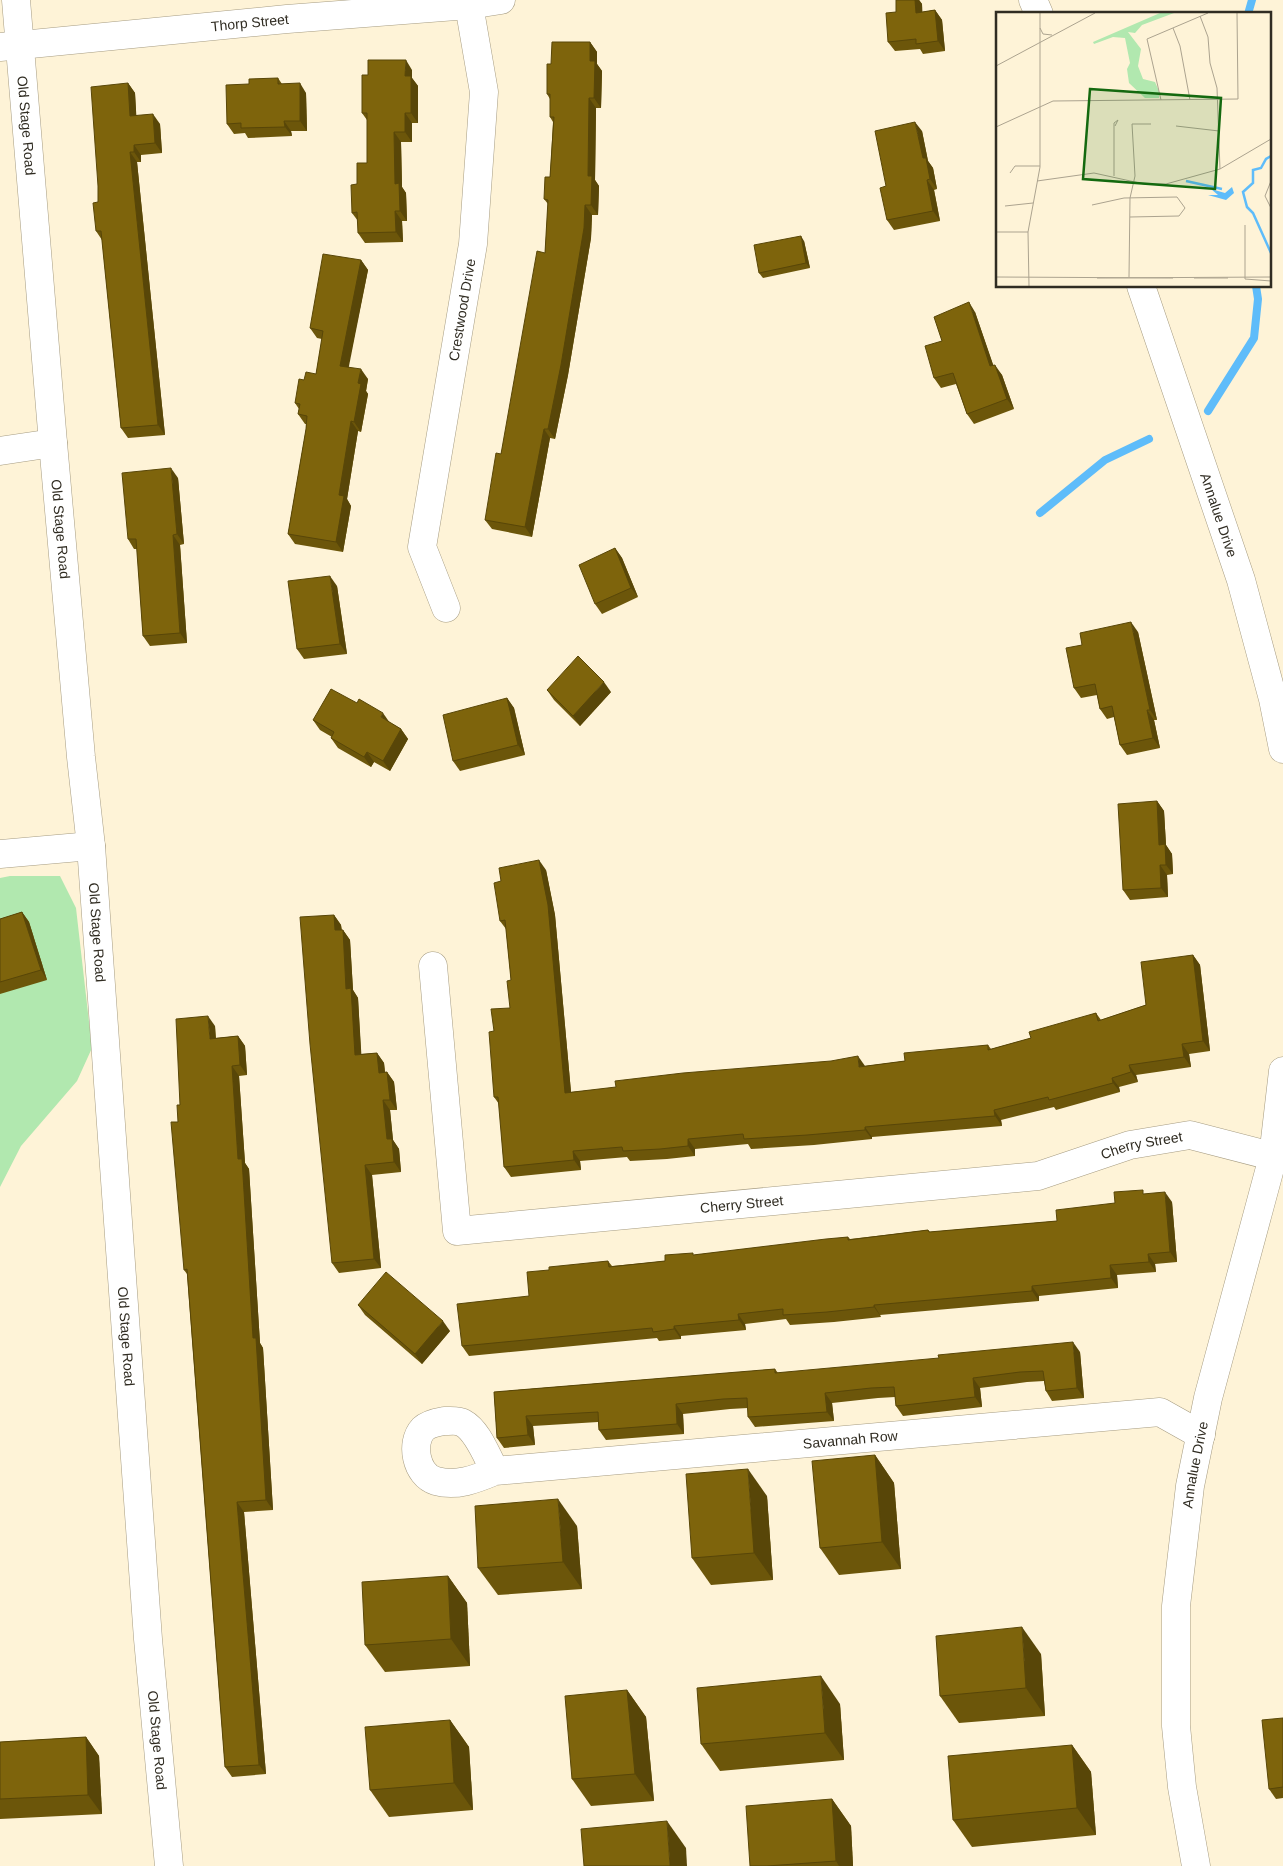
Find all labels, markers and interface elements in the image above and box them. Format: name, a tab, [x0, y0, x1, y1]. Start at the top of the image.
street label: Thorp Street	[210, 11, 289, 34]
inset map	[996, 12, 1270, 288]
street label: Old Stage Road	[14, 75, 39, 176]
street label: Crestwood Drive	[445, 257, 478, 362]
street label: Annalue Drive	[1197, 471, 1241, 560]
street label: Old Stage Road	[48, 479, 73, 579]
street label: Old Stage Road	[86, 882, 109, 983]
street label: Cherry Street	[1099, 1128, 1184, 1162]
street label: Cherry Street	[699, 1192, 784, 1216]
street label: Old Stage Road	[115, 1286, 138, 1387]
street label: Annalue Drive	[1179, 1420, 1211, 1509]
street label: Savannah Row	[802, 1427, 899, 1452]
street label: Old Stage Road	[145, 1690, 170, 1791]

